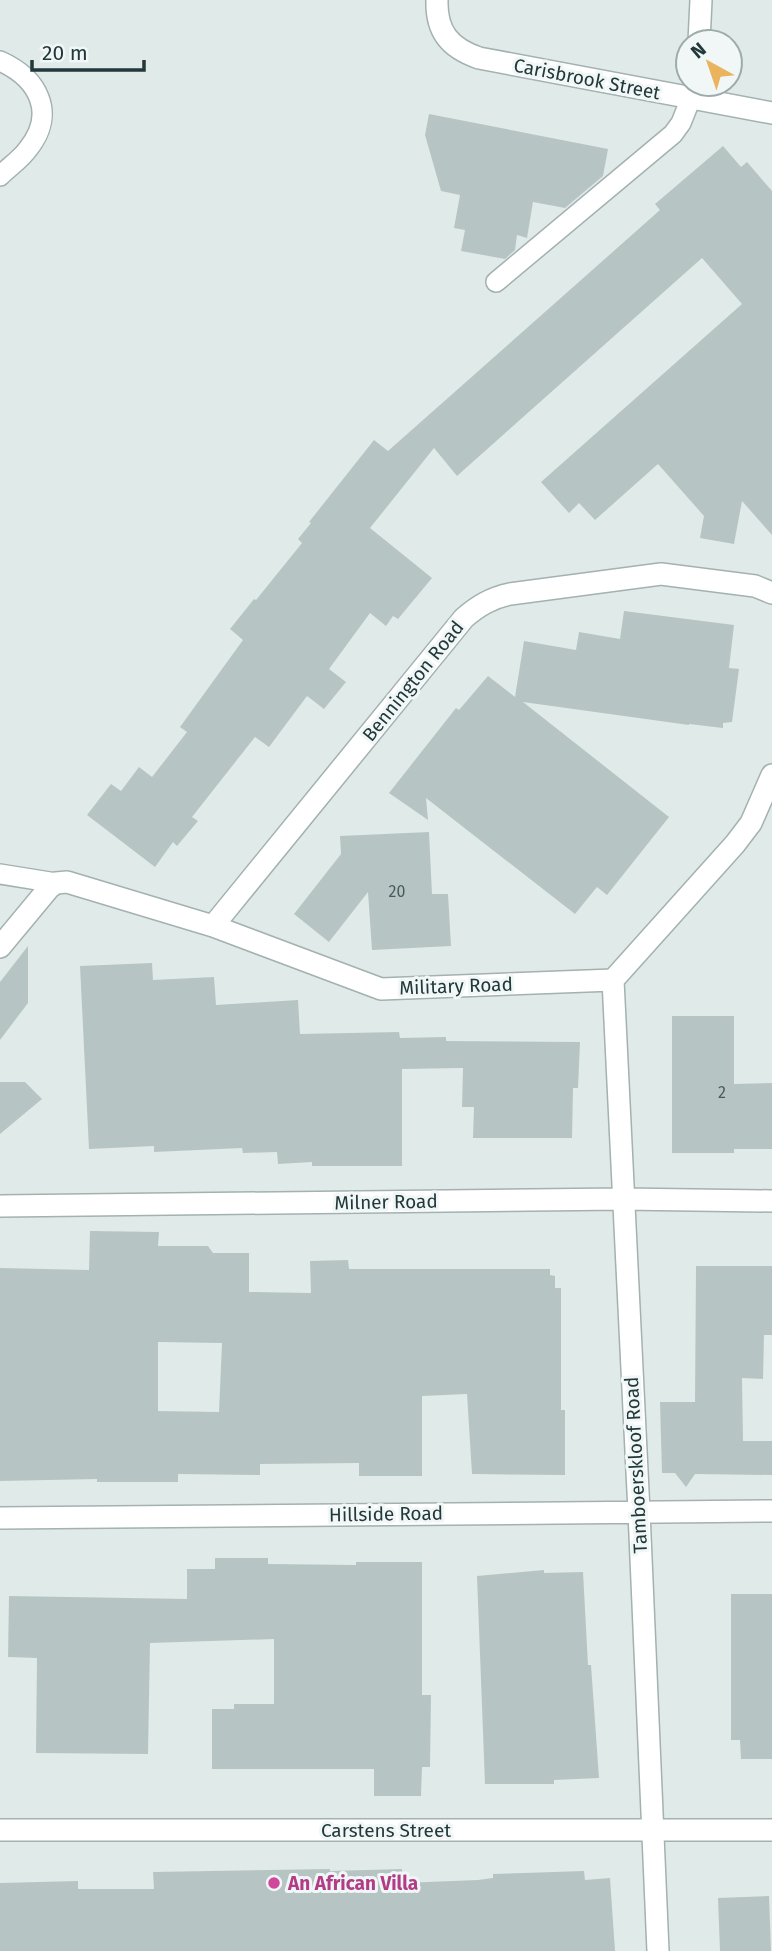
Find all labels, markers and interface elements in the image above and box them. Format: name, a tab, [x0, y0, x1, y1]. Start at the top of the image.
scale bar	[32, 28, 144, 72]
north arrow	[674, 28, 744, 98]
text: N	[686, 37, 711, 63]
text: 20 m	[42, 40, 88, 66]
street label: Carisbrook Street	[512, 54, 662, 105]
street label: Bennington Road	[357, 616, 469, 746]
house number: 20	[389, 882, 405, 901]
street label: Military Road	[399, 973, 513, 999]
house number: 2	[718, 1083, 726, 1102]
street label: Milner Road	[334, 1190, 438, 1214]
street label: Tamboerskloof Road	[620, 1376, 652, 1554]
street label: Hillside Road	[329, 1502, 443, 1526]
street label: Carstens Street	[321, 1819, 451, 1842]
place label: An African Villa	[287, 1872, 418, 1895]
marker: An African Villa	[266, 1875, 282, 1891]

